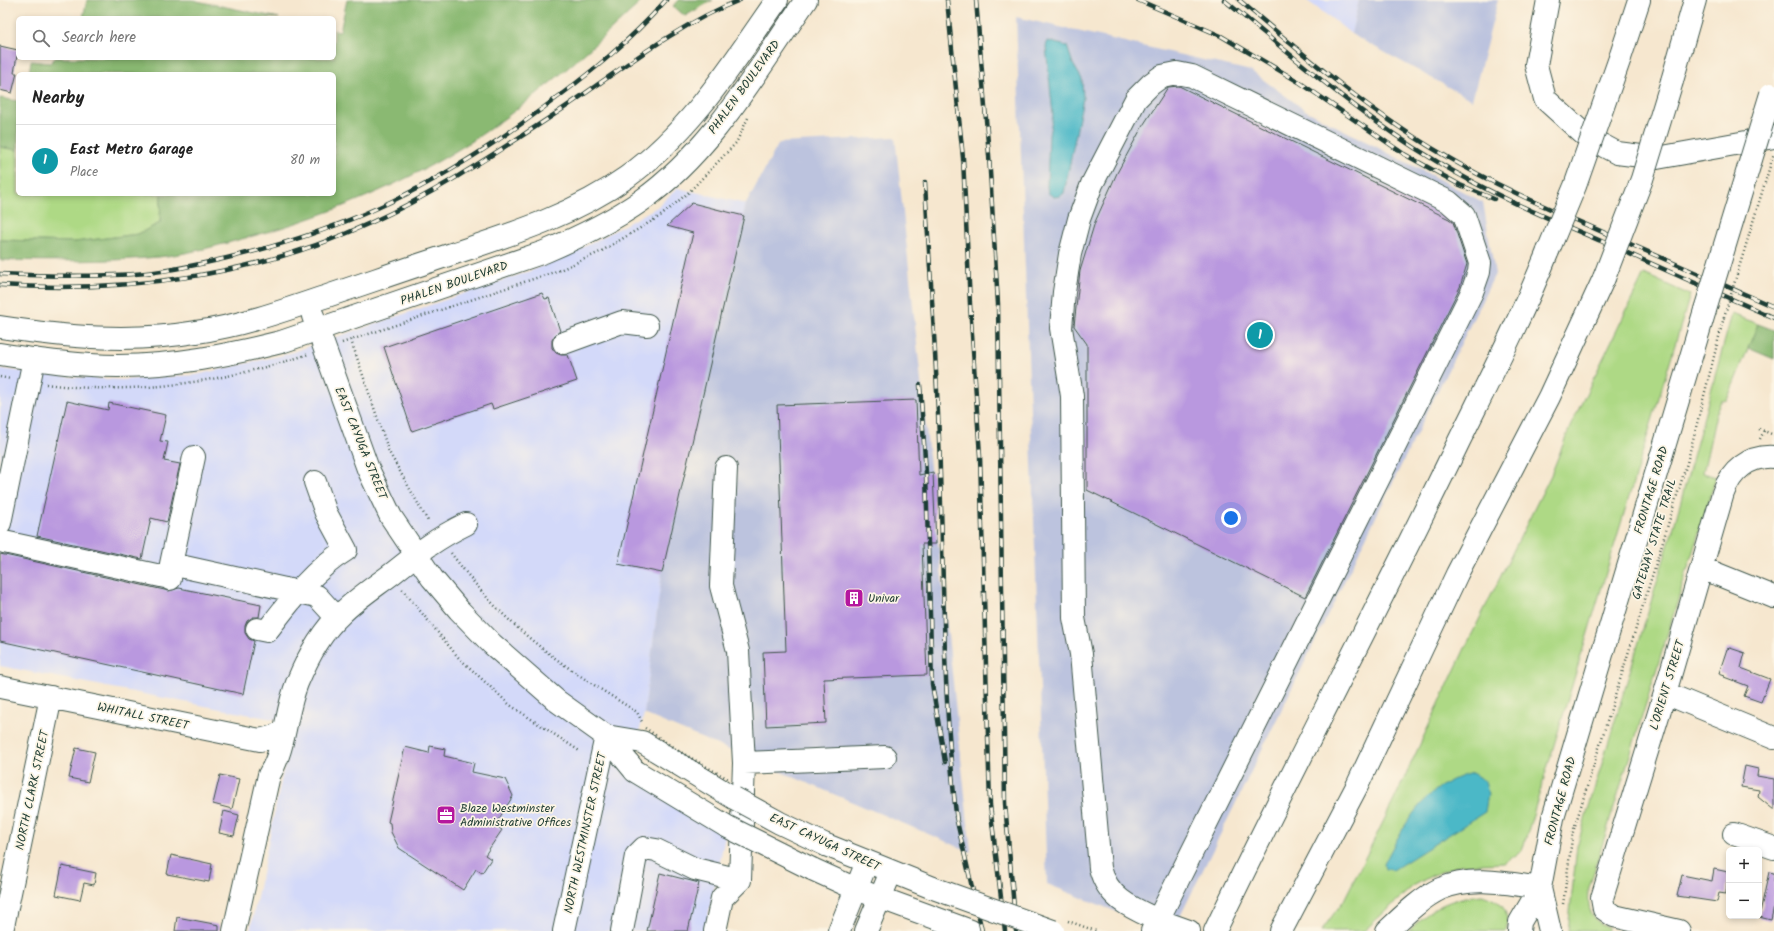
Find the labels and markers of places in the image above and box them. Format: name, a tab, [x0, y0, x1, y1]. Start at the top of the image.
pin: 1	[1247, 320, 1273, 350]
building icon: Univar	[843, 587, 865, 609]
place label: Univar	[868, 589, 900, 608]
place label: Blaze Westminster Administrative Offices	[460, 799, 571, 832]
office icon: Blaze Westminster Administrative Offices	[435, 804, 457, 826]

